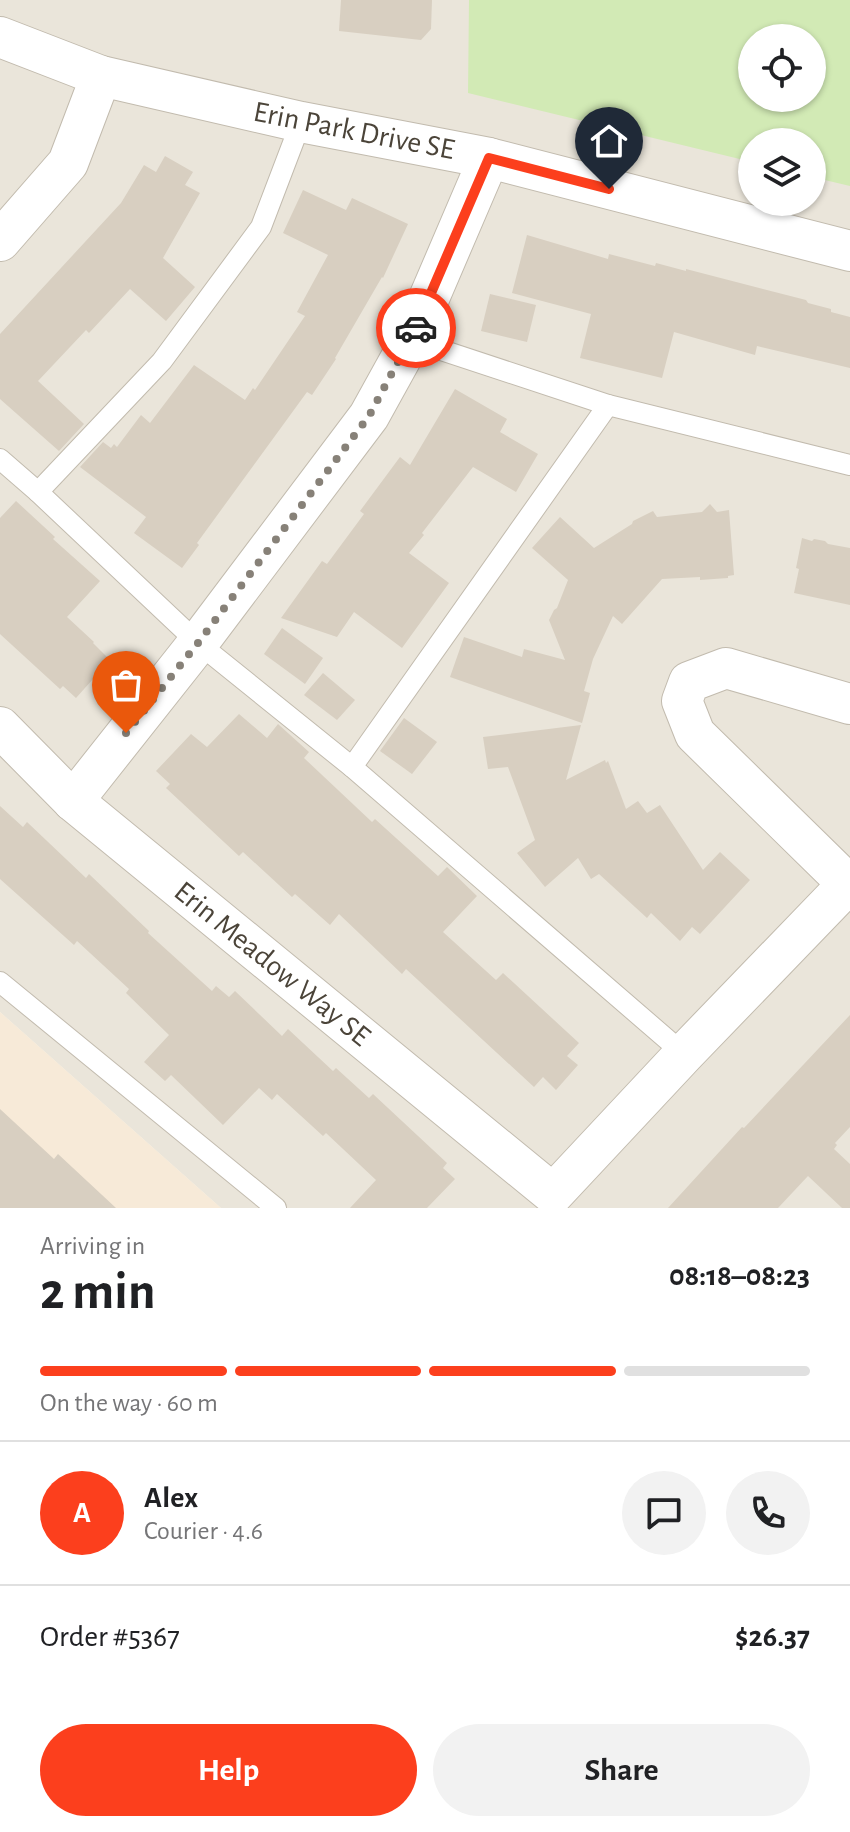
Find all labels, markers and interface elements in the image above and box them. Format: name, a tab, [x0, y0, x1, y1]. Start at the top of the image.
map controls	[738, 24, 826, 216]
button: locate	[738, 24, 826, 112]
street label: Erin Park Drive SE	[251, 97, 457, 165]
pin	[575, 107, 643, 189]
icon: home	[587, 119, 631, 163]
button: layers	[738, 128, 826, 216]
courier	[376, 288, 456, 368]
icon: car	[394, 306, 438, 350]
pin	[92, 651, 160, 733]
icon: bag	[104, 663, 148, 707]
street label: Erin Meadow Way SE	[168, 876, 376, 1052]
text: Arriving in	[40, 1233, 145, 1259]
text: 08:18–08:23	[669, 1261, 810, 1291]
text: 2 min	[40, 1266, 155, 1318]
text: On the way · 60 m	[40, 1390, 218, 1416]
button: chat	[622, 1471, 706, 1555]
button: phone	[726, 1471, 810, 1555]
text: Alex	[144, 1483, 198, 1513]
text: A	[73, 1498, 91, 1528]
text: Courier · 4.6	[144, 1518, 263, 1544]
text: Order #5367	[40, 1622, 180, 1652]
text: $26.37	[735, 1622, 810, 1652]
button: Help	[40, 1724, 417, 1816]
button: Share	[433, 1724, 810, 1816]

